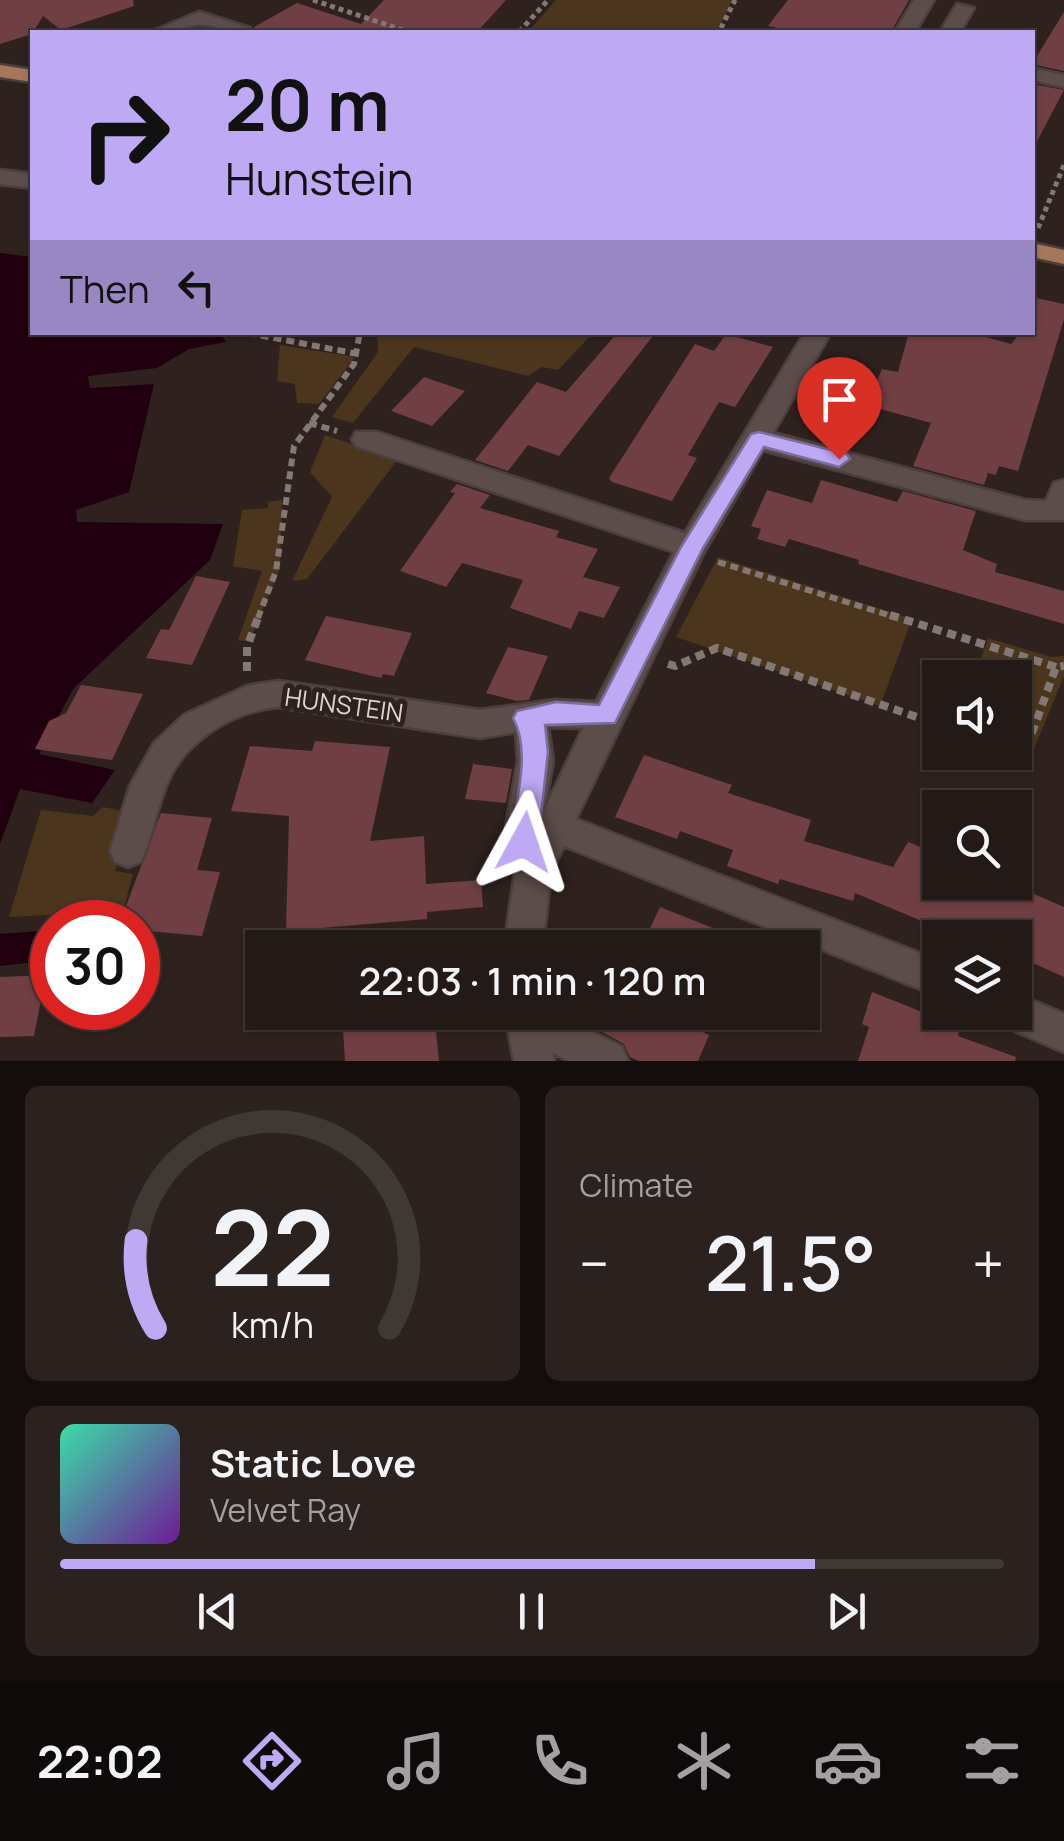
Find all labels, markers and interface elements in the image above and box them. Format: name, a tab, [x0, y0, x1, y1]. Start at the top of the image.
text: 20 m	[225, 56, 390, 152]
icon: right	[60, 70, 190, 200]
text: Hunstein	[225, 147, 414, 209]
icon: left	[169, 260, 224, 315]
text: Then	[60, 262, 149, 314]
pin	[797, 357, 882, 460]
icon: arrive	[812, 372, 867, 427]
map controls	[922, 660, 1032, 1030]
button: sound	[922, 660, 1032, 770]
street label: HUNSTEIN	[283, 679, 406, 730]
position arrow	[472, 790, 576, 894]
button: search	[922, 790, 1032, 900]
speed limit sign: 30	[30, 900, 160, 1030]
button: layers	[922, 920, 1032, 1030]
text: 22:03 · 1 min · 120 m	[359, 954, 706, 1006]
text: Climate	[580, 1163, 693, 1207]
text: 22	[210, 1175, 334, 1317]
text: 21.5°	[705, 1211, 877, 1314]
text: −	[580, 1225, 609, 1301]
text: +	[972, 1225, 1004, 1301]
text: km/h	[231, 1300, 314, 1349]
text: Static Love	[210, 1436, 416, 1488]
text: Velvet Ray	[210, 1488, 361, 1532]
icon: previous	[190, 1584, 245, 1639]
icon: pause	[504, 1584, 559, 1639]
icon: next	[819, 1584, 874, 1639]
icon: directions	[237, 1726, 307, 1796]
icon: music	[381, 1726, 451, 1796]
icon: phone	[525, 1726, 595, 1796]
icon: climate	[669, 1726, 739, 1796]
icon: car	[813, 1726, 883, 1796]
icon: filters	[957, 1726, 1027, 1796]
text: 22:02	[37, 1730, 162, 1792]

